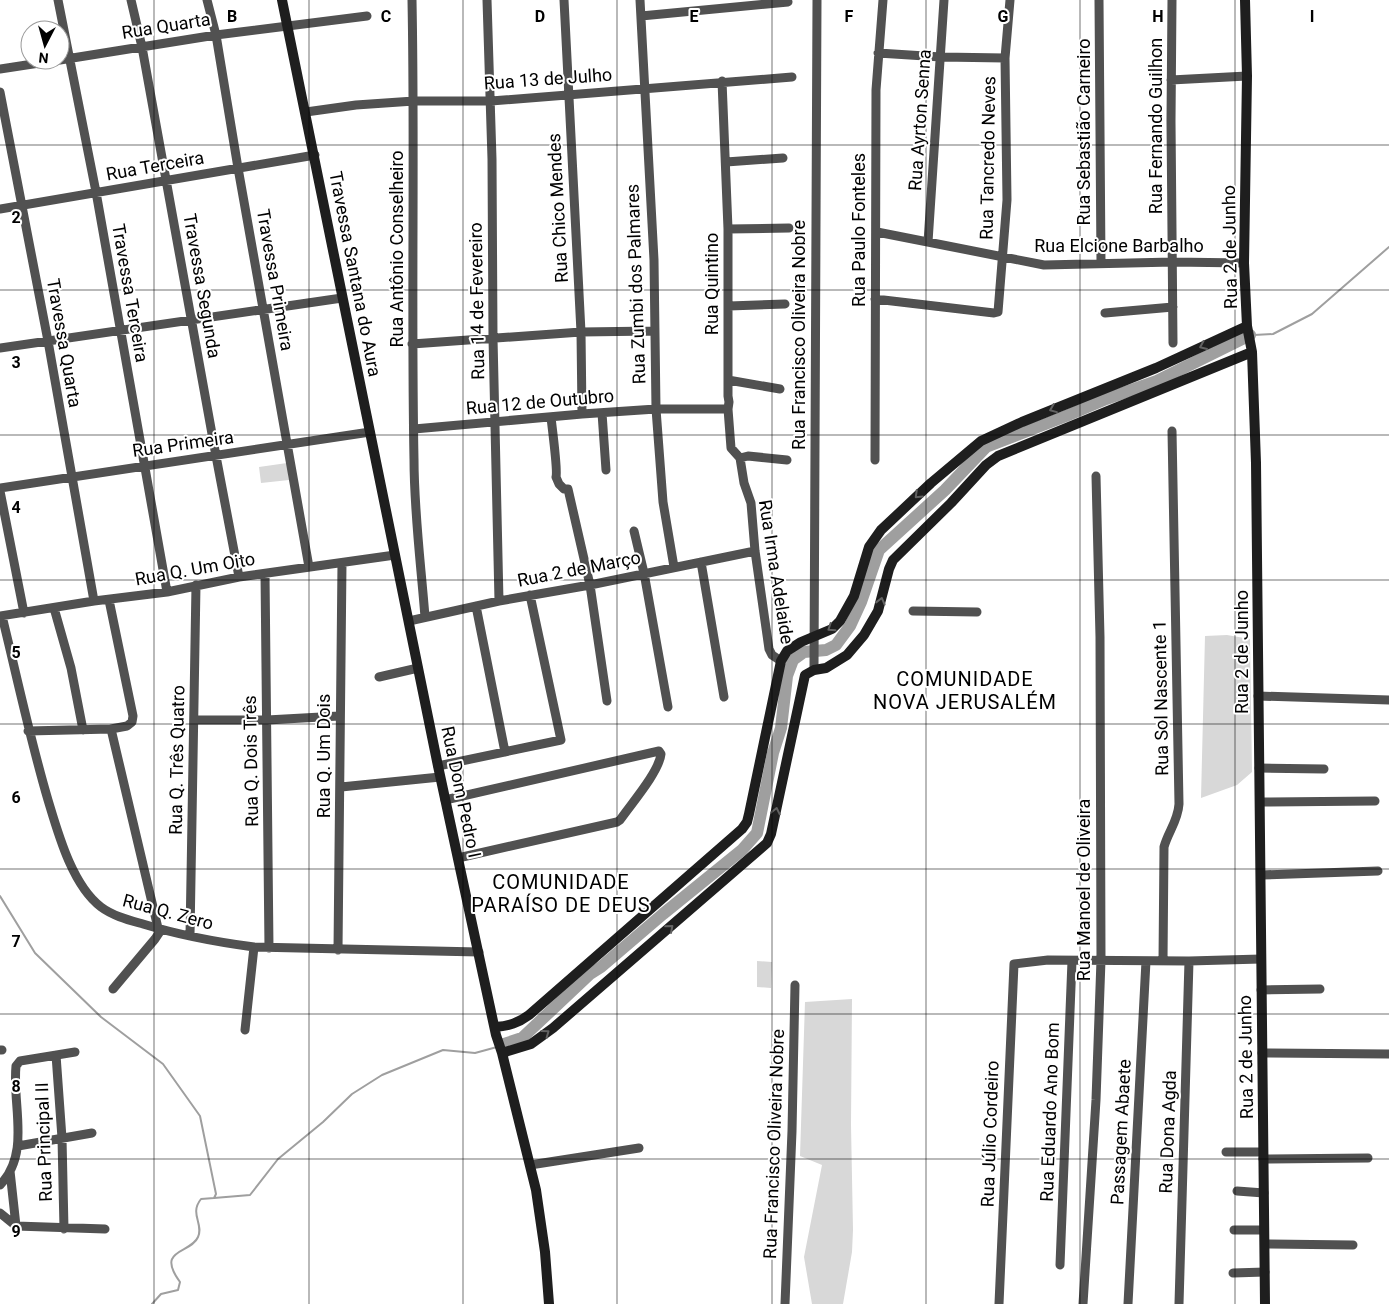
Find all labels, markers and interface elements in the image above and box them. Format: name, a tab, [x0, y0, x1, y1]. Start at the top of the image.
text: B	[227, 7, 237, 26]
text: C	[381, 7, 391, 26]
text: D	[535, 7, 545, 26]
text: E	[690, 7, 699, 26]
text: F	[845, 7, 854, 26]
text: G	[998, 7, 1009, 26]
text: H	[1152, 7, 1164, 26]
text: I	[1310, 7, 1314, 26]
street label: Rua Quarta	[120, 8, 212, 43]
north arrow	[20, 20, 70, 70]
street label: Rua Sebastião Carneiro	[1073, 38, 1094, 226]
street label: Rua Fernando Guilhon	[1145, 38, 1166, 214]
street label: Rua Ayrton Senna	[904, 48, 935, 191]
text: N	[38, 49, 49, 66]
street label: Rua 13 de Julho	[483, 64, 613, 93]
street label: Rua Tancredo Neves	[976, 76, 999, 240]
street label: Rua Chico Mendes	[543, 133, 572, 283]
street label: Rua Terceira	[104, 147, 206, 184]
street label: Rua Antônio Conselheiro	[386, 150, 407, 348]
street label: Rua Paulo Fonteles	[848, 153, 869, 307]
street label: Travessa Santana do Aura	[325, 169, 386, 378]
street label: Rua Zumbi dos Palmares	[622, 183, 649, 385]
street label: Rua 2 de Junho	[1218, 185, 1241, 309]
street label: Travessa Primeira	[253, 207, 298, 352]
text: 2	[11, 208, 21, 227]
street label: Travessa Segunda	[179, 212, 226, 360]
street label: Rua Francisco Oliveira Nobre	[788, 220, 809, 450]
street label: Travessa Terceira	[108, 222, 153, 364]
street label: Rua 14 de Fevereiro	[465, 222, 488, 380]
street label: Rua Quintino	[701, 233, 722, 335]
street label: Rua Elcione Barbalho	[1034, 235, 1204, 256]
street label: Travessa Quarta	[43, 277, 86, 409]
one-way arrow	[1199, 340, 1208, 351]
text: 3	[11, 353, 21, 372]
street label: Rua 12 de Outubro	[465, 385, 615, 418]
one-way arrow	[1049, 403, 1058, 414]
street label: Rua Primeira	[131, 426, 235, 461]
one-way arrow	[914, 489, 923, 498]
text: 4	[11, 498, 21, 517]
street label: Rua Irma Adelaide	[755, 498, 798, 646]
street label: Rua 2 de Março	[515, 546, 642, 591]
street label: Rua Q. Um Oito	[133, 548, 257, 589]
street label: Rua 2 de Junho	[1231, 590, 1252, 714]
one-way arrow	[875, 598, 885, 606]
street label: Rua Sol Nascente 1	[1149, 620, 1172, 776]
one-way arrow	[827, 621, 836, 631]
text: 5	[11, 643, 21, 662]
district label: COMUNIDADE NOVA JERUSALÉM	[873, 667, 1057, 714]
street label: Rua Q. Três Quatro	[165, 685, 188, 835]
street label: Rua Q. Um Dois	[313, 694, 334, 818]
street label: Rua Q. Dois Três	[239, 695, 262, 827]
street label: Rua Dom Pedro I	[437, 724, 486, 860]
text: 6	[11, 788, 21, 807]
street label: Rua Manoel de Oliveira	[1073, 799, 1094, 981]
one-way arrow	[770, 806, 781, 815]
district label: COMUNIDADE PARAÍSO DE DEUS	[471, 870, 651, 917]
street label: Rua Q. Zero	[120, 889, 216, 934]
one-way arrow	[664, 925, 673, 933]
text: 7	[11, 932, 21, 951]
street label: Rua 2 de Junho	[1234, 995, 1257, 1119]
street label: Rua Eduardo Ano Bom	[1036, 1022, 1063, 1202]
street label: Rua Francisco Oliveira Nobre	[759, 1029, 788, 1259]
one-way arrow	[540, 1030, 550, 1039]
street label: Passagem Abaete	[1106, 1059, 1135, 1205]
street label: Rua Júlio Cordeiro	[976, 1060, 1003, 1208]
street label: Rua Dona Agda	[1155, 1070, 1180, 1194]
text: 8	[11, 1077, 21, 1096]
street label: Rua Principal II	[31, 1082, 56, 1202]
text: 9	[11, 1222, 21, 1241]

